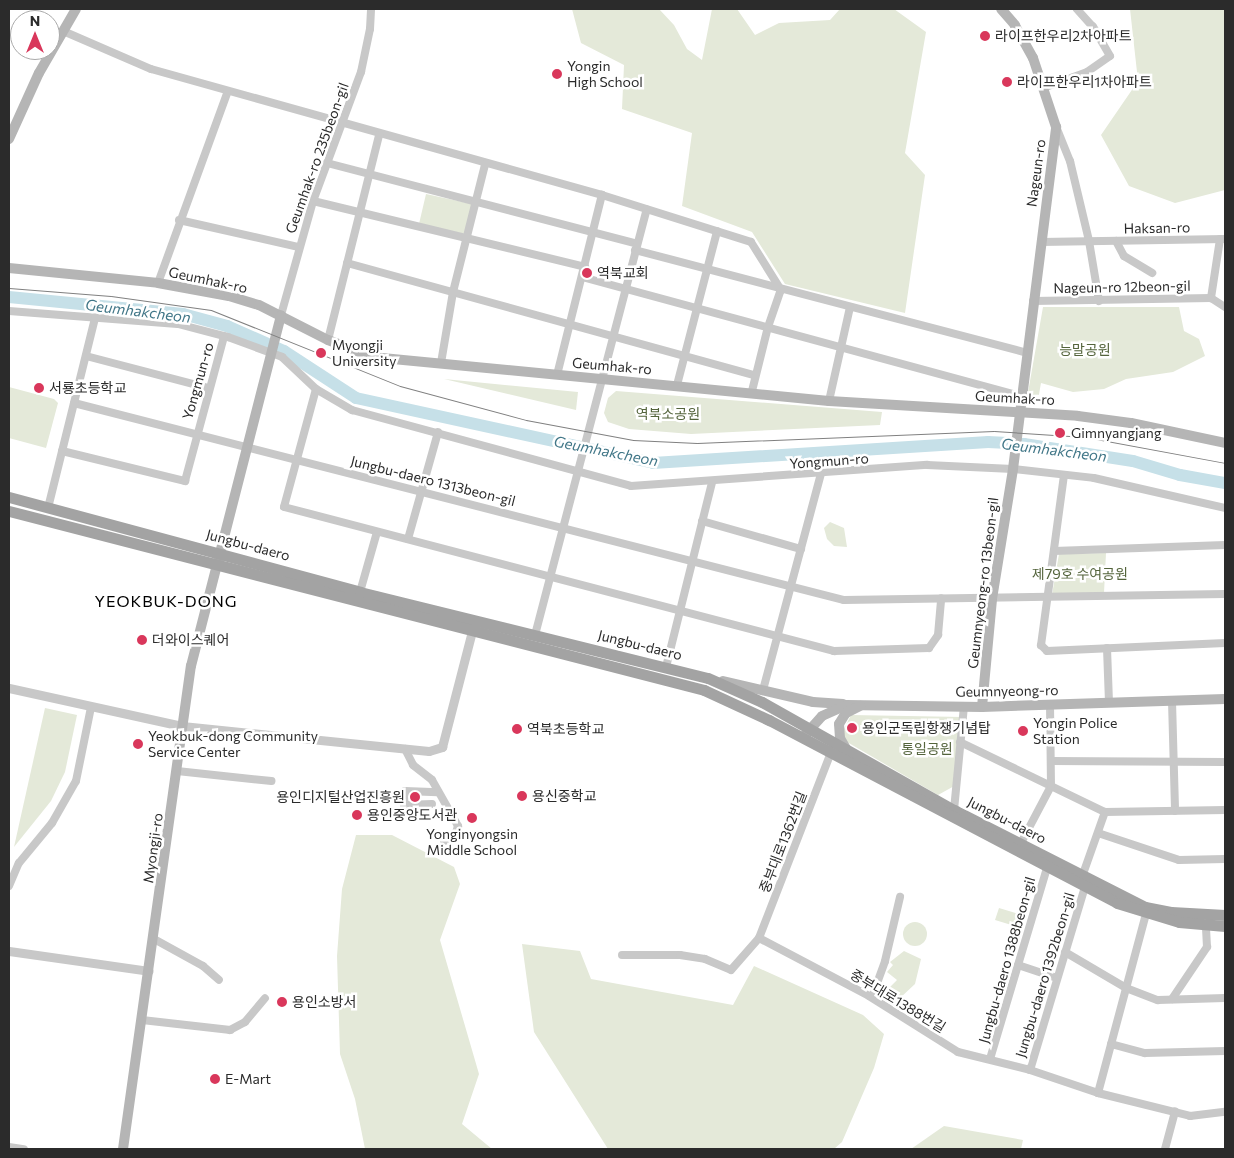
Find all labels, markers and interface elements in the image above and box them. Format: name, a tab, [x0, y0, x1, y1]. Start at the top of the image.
north arrow	[10, 10, 60, 60]
text: N	[30, 12, 40, 29]
place label: 라이프한우리2차아파트	[995, 28, 1132, 44]
marker: 라이프한우리2차아파트	[979, 30, 991, 42]
place label: Yongin High School	[567, 58, 643, 90]
marker: Yongin High School	[551, 68, 563, 80]
place label: 라이프한우리1차아파트	[1017, 74, 1152, 90]
marker: 라이프한우리1차아파트	[1001, 76, 1013, 88]
street label: Geumhak-ro 235beon-gil	[282, 80, 352, 236]
street label: Nageun-ro	[1023, 138, 1049, 208]
street label: Haksan-ro	[1123, 219, 1191, 237]
street label: Geumhak-ro	[167, 263, 249, 297]
place label: 역북교회	[597, 265, 649, 281]
marker: 역북교회	[581, 267, 593, 279]
street label: Nageun-ro 12beon-gil	[1053, 277, 1191, 297]
water label: Geumhakcheon	[84, 296, 192, 326]
place label: Myongji University	[332, 337, 396, 370]
street label: Yongmun-ro	[179, 340, 217, 422]
park label: 능말공원	[1059, 342, 1111, 358]
marker: Myongji University	[314, 346, 328, 360]
street label: Geumhak-ro	[571, 354, 653, 378]
place label: 서룡초등학교	[49, 380, 126, 396]
marker: 서룡초등학교	[33, 382, 45, 394]
street label: Geumhak-ro	[975, 388, 1055, 408]
park label: 역북소공원	[636, 406, 700, 422]
place label: Gimnyangjang	[1071, 425, 1161, 441]
marker: Gimnyangjang	[1053, 426, 1067, 440]
water label: Geumhakcheon	[552, 432, 660, 470]
water label: Geumhakcheon	[1000, 435, 1108, 465]
street label: Yongmun-ro	[789, 450, 869, 472]
street label: Jungbu-daero 1313beon-gil	[349, 452, 517, 510]
street label: Geumnyeong-ro 13beon-gil	[964, 496, 1002, 670]
street label: Jungbu-daero	[204, 526, 292, 564]
park label: 제79호 수여공원	[1032, 566, 1128, 582]
district label: YEOKBUK-DONG	[93, 591, 239, 611]
street label: Jungbu-daero	[596, 626, 684, 664]
place label: 더와이스퀘어	[152, 632, 229, 648]
marker: 더와이스퀘어	[136, 634, 148, 646]
street label: Geumnyeong-ro	[955, 682, 1059, 700]
place label: Yongin Police Station	[1033, 715, 1117, 748]
place label: 용인군독립항쟁기념탑	[862, 720, 991, 736]
place label: 역북초등학교	[527, 721, 604, 737]
marker: 용인군독립항쟁기념탑	[846, 722, 858, 734]
marker: 역북초등학교	[511, 723, 523, 735]
marker: Yongin Police Station	[1017, 725, 1029, 737]
place label: Yeokbuk-dong Community Service Center	[148, 728, 318, 760]
marker: Yeokbuk-dong Community Service Center	[132, 738, 144, 750]
park label: 통일공원	[901, 741, 953, 757]
place label: 용신중학교	[532, 788, 596, 804]
place label: 용인디지털산업진흥원	[276, 789, 405, 805]
street label: 중부대로1362번길	[756, 789, 810, 895]
marker: 용신중학교	[516, 790, 528, 802]
marker: 용인디지털산업진흥원	[409, 791, 421, 803]
street label: Jungbu-daero	[965, 793, 1049, 847]
place label: 용인중앙도서관	[367, 807, 457, 823]
marker: 용인중앙도서관	[351, 809, 363, 821]
street label: Myongji-ro	[140, 812, 166, 884]
marker: Yonginyongsin Middle School	[466, 812, 478, 824]
place label: Yonginyongsin Middle School	[426, 826, 518, 859]
street label: Jungbu-daero 1388beon-gil	[975, 875, 1039, 1045]
street label: Jungbu-daero 1392beon-gil	[1012, 890, 1078, 1060]
street label: 중부대로1388번길	[847, 966, 949, 1036]
place label: 용인소방서	[292, 994, 356, 1010]
marker: 용인소방서	[276, 996, 288, 1008]
place label: E-Mart	[225, 1071, 271, 1087]
marker: E-Mart	[209, 1073, 221, 1085]

